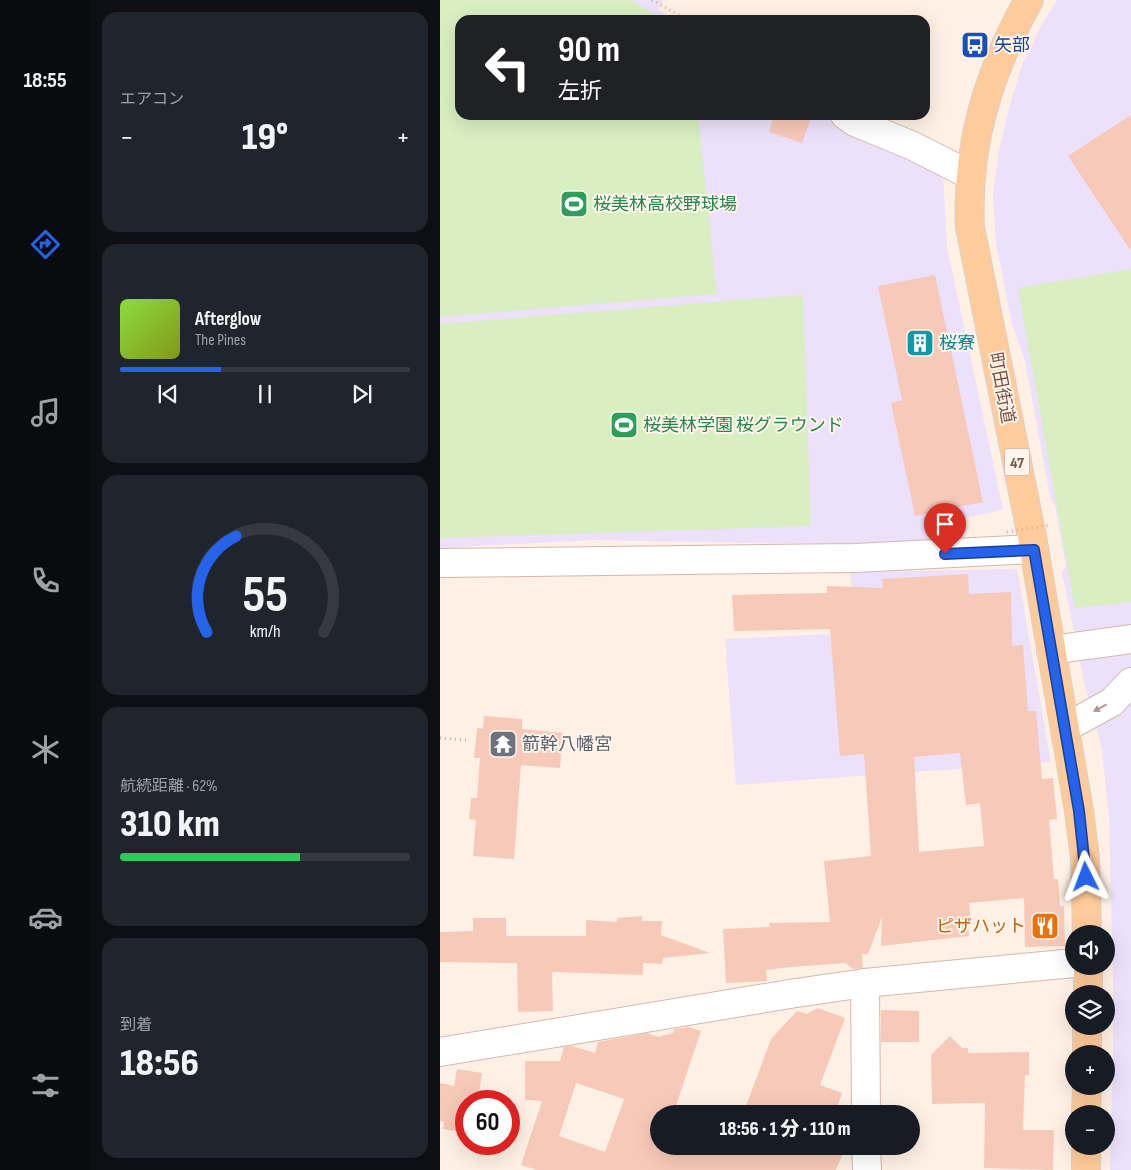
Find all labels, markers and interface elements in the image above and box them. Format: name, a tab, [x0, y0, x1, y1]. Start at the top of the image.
text: 90 m	[558, 29, 620, 72]
bus stop icon: 矢部	[960, 30, 990, 60]
icon: left	[475, 35, 540, 100]
place label: 矢部	[994, 35, 1030, 56]
text: 18:55	[23, 67, 67, 94]
text: 左折	[558, 78, 602, 105]
text: エアコン	[120, 90, 184, 109]
text: 19°	[242, 115, 288, 160]
text: −	[120, 121, 134, 154]
text: +	[396, 121, 410, 154]
sports icon: 桜美林高校野球場	[559, 189, 589, 219]
place label: 桜美林高校野球場	[593, 194, 737, 215]
icon: directions	[28, 227, 63, 262]
text: Afterglow	[195, 308, 261, 331]
building icon: 桜寮	[905, 328, 935, 358]
text: The Pines	[195, 331, 246, 350]
place label: 桜寮	[939, 333, 975, 354]
street label: 町田街道	[984, 351, 1019, 425]
icon: previous	[154, 380, 182, 408]
icon: pause	[251, 380, 279, 408]
icon: next	[348, 380, 376, 408]
icon: music	[28, 395, 63, 430]
sports icon: 桜美林学園 桜グラウンド	[609, 410, 639, 440]
place label: 桜美林学園 桜グラウンド	[643, 415, 844, 436]
road number: 47	[1004, 448, 1030, 476]
pin	[924, 503, 966, 554]
icon: arrive	[931, 510, 959, 538]
icon: phone	[28, 563, 63, 598]
text: 55	[242, 564, 288, 627]
text: km/h	[250, 621, 280, 642]
one-way arrow	[1093, 704, 1108, 712]
temple icon: 箭幹八幡宮	[488, 729, 518, 759]
icon: climate	[28, 732, 63, 767]
place label: 箭幹八幡宮	[522, 734, 612, 755]
text: 航続距離 · 62%	[120, 777, 218, 796]
text: 310 km	[120, 802, 220, 847]
position arrow	[1059, 850, 1111, 902]
icon: car	[28, 900, 63, 935]
restaurant icon: ピザハット	[1030, 911, 1060, 941]
place label: ピザハット	[936, 916, 1026, 937]
map controls	[1065, 925, 1115, 1155]
button: sound	[1065, 925, 1115, 975]
button: layers	[1065, 985, 1115, 1035]
text: 到着	[120, 1016, 152, 1035]
text: 18:56	[120, 1041, 199, 1086]
button: +	[1065, 1045, 1115, 1095]
icon: filters	[28, 1068, 63, 1103]
speed limit sign: 60	[455, 1090, 520, 1155]
button: −	[1065, 1105, 1115, 1155]
text: 18:56 · 1 分 · 110 m	[719, 1118, 851, 1141]

